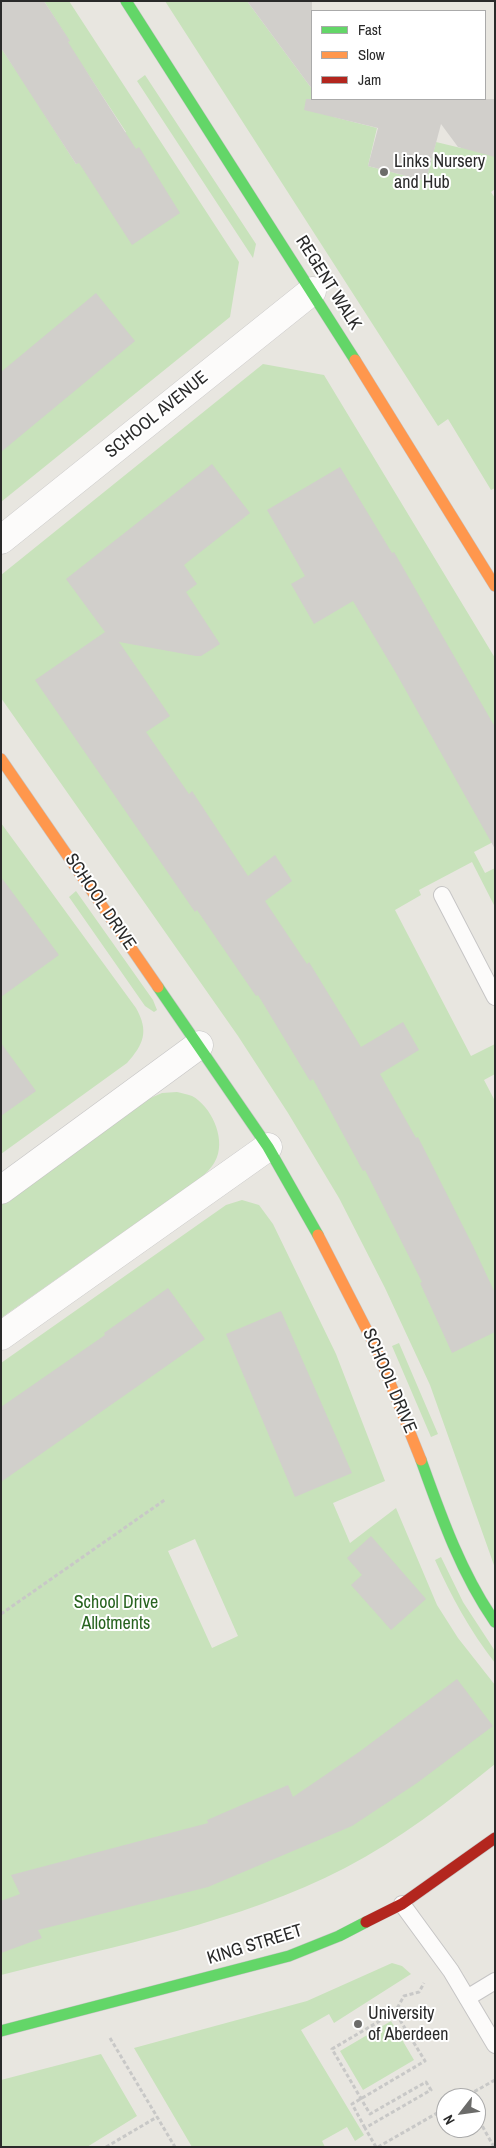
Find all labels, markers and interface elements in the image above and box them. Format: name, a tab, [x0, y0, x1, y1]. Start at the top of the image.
legend	[311, 10, 486, 100]
text: Fast	[358, 19, 381, 40]
text: Slow	[358, 44, 385, 65]
text: Jam	[358, 69, 381, 90]
place label: Links Nursery and Hub	[394, 151, 485, 193]
marker: Links Nursery and Hub	[378, 166, 390, 178]
street label: REGENT WALK	[291, 232, 365, 334]
street label: SCHOOL AVENUE	[101, 367, 213, 463]
street label: SCHOOL DRIVE	[60, 850, 140, 954]
street label: SCHOOL DRIVE	[357, 1325, 421, 1437]
park label: School Drive Allotments	[74, 1592, 158, 1635]
street label: KING STREET	[205, 1920, 305, 1970]
place label: University of Aberdeen	[368, 2003, 448, 2046]
marker: University of Aberdeen	[352, 2018, 364, 2030]
north arrow	[436, 2088, 486, 2138]
text: N	[439, 2112, 459, 2128]

